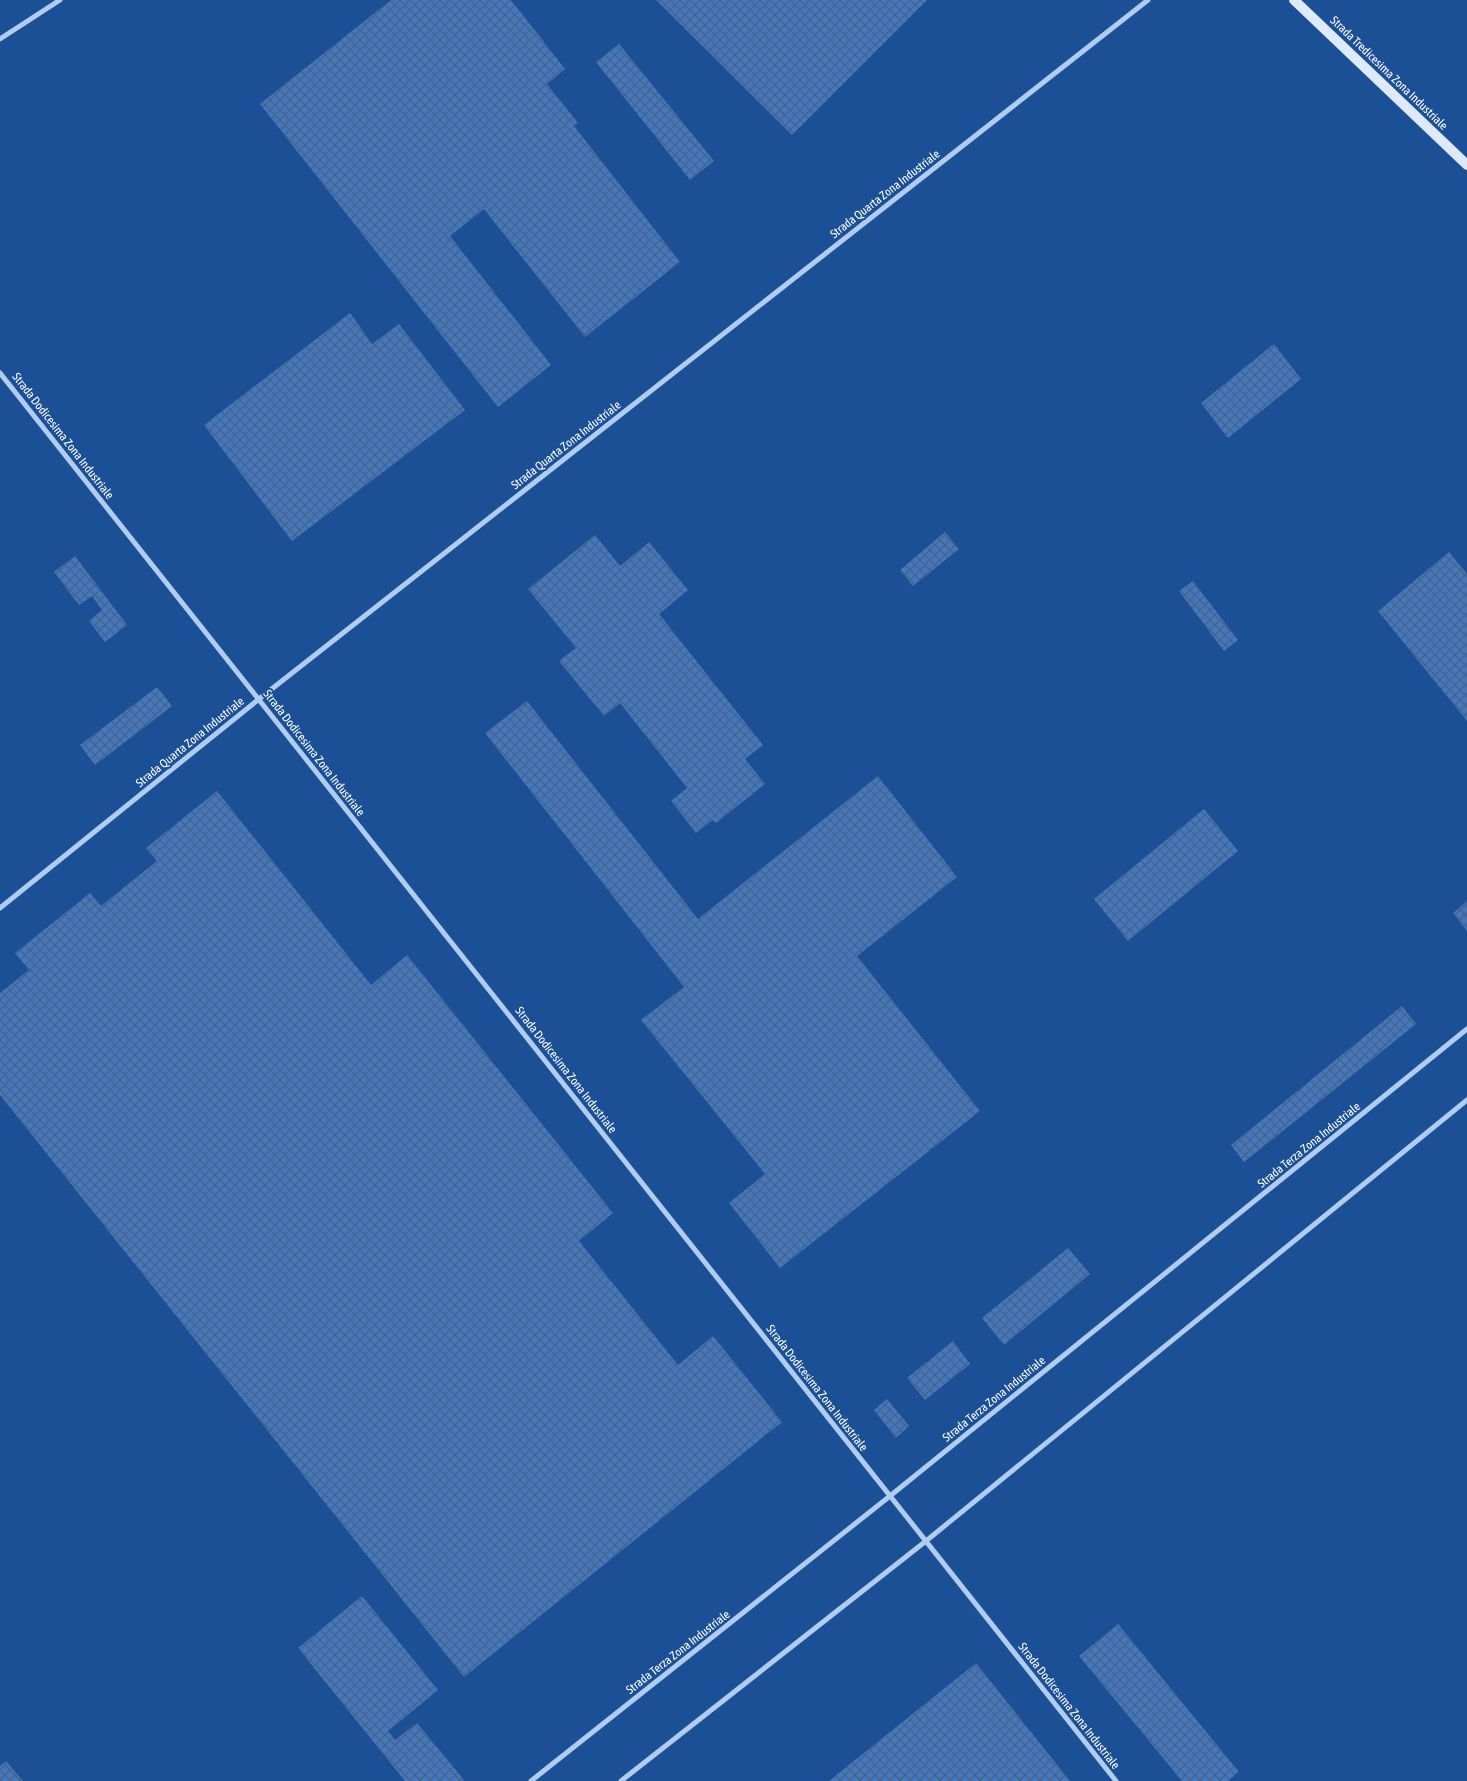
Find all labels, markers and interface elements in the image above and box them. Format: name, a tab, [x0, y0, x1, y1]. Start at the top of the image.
street label: Strada Tredicesima Zona Industriale	[1327, 13, 1451, 133]
street label: Strada Quarta Zona Industriale	[827, 147, 943, 241]
street label: Strada Dodicesima Zona Industriale	[9, 370, 117, 502]
street label: Strada Quarta Zona Industriale	[508, 398, 624, 492]
street label: Strada Dodicesima Zona Industriale	[260, 687, 368, 819]
street label: Strada Quarta Zona Industriale	[133, 694, 247, 790]
street label: Strada Dodicesima Zona Industriale	[512, 1004, 620, 1136]
street label: Strada Terza Zona Industriale	[1255, 1099, 1363, 1191]
street label: Strada Dodicesima Zona Industriale	[763, 1322, 871, 1454]
street label: Strada Terza Zona Industriale	[940, 1353, 1048, 1445]
street label: Strada Terza Zona Industriale	[623, 1607, 733, 1697]
street label: Strada Dodicesima Zona Industriale	[1015, 1640, 1123, 1772]

